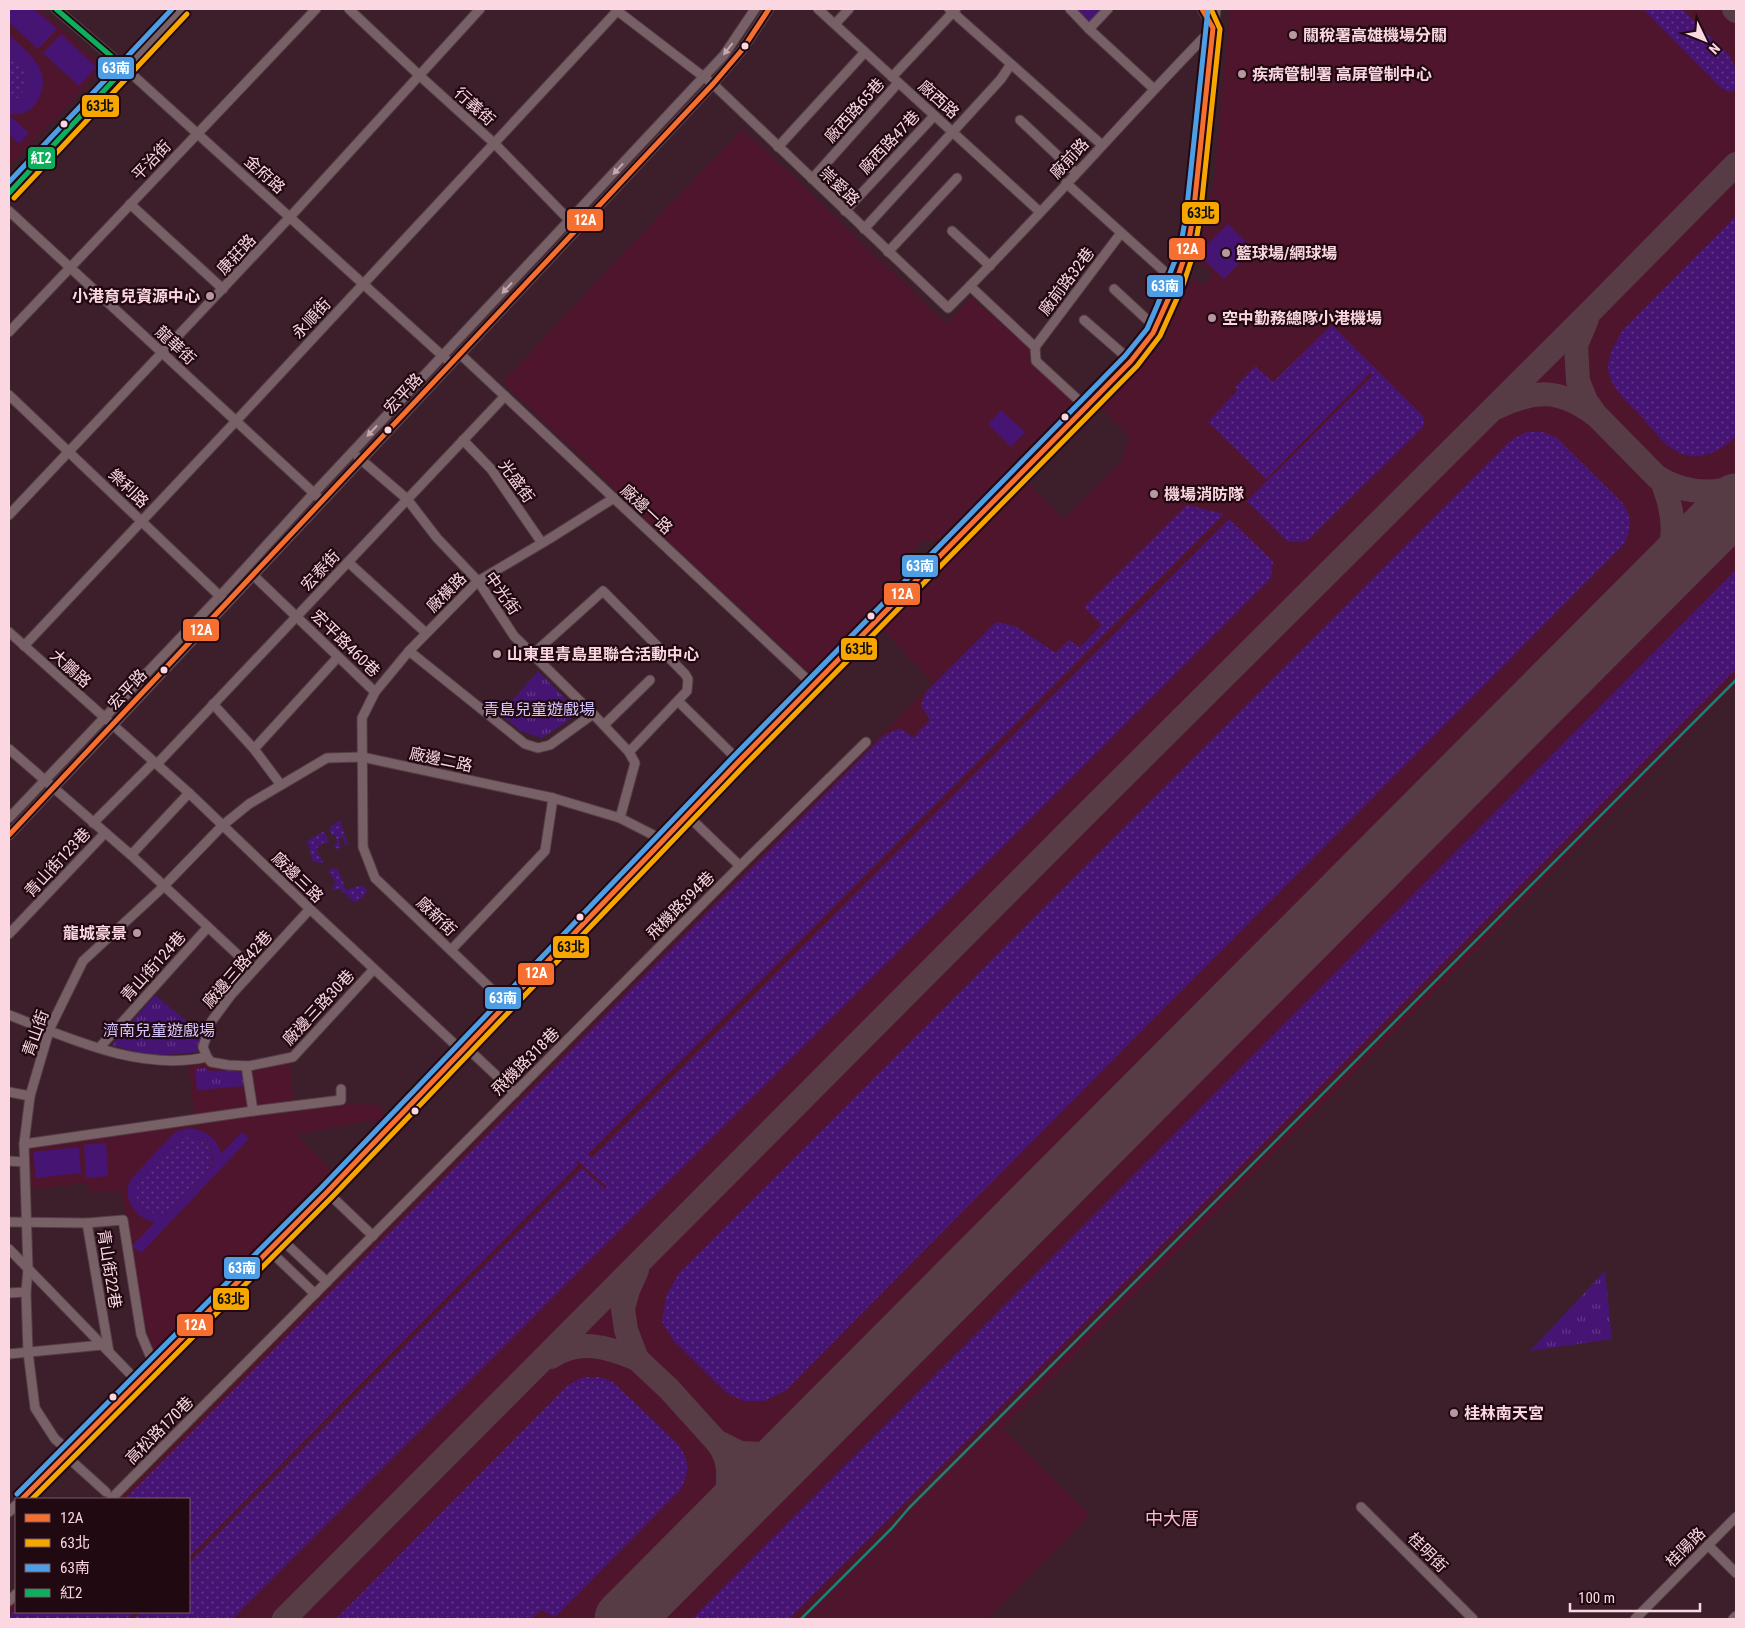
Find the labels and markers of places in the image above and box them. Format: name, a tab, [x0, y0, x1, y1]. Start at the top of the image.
place label: 關稅署高雄機場分關	[1303, 26, 1447, 45]
marker: 關稅署高雄機場分關	[1287, 29, 1299, 41]
unlabelled marker	[740, 41, 750, 51]
place label: 疾病管制署 高屏管制中心	[1252, 65, 1432, 84]
marker: 疾病管制署 高屏管制中心	[1236, 68, 1248, 80]
unlabelled marker	[59, 119, 69, 129]
place label: 籃球場/網球場	[1236, 244, 1337, 263]
marker: 籃球場/網球場	[1220, 247, 1232, 259]
place label: 小港育兒資源中心	[72, 287, 200, 306]
marker: 小港育兒資源中心	[204, 290, 216, 302]
place label: 空中勤務總隊小港機場	[1222, 309, 1382, 328]
marker: 空中勤務總隊小港機場	[1206, 312, 1218, 324]
unlabelled marker	[1060, 412, 1070, 422]
unlabelled marker	[383, 425, 393, 435]
place label: 機場消防隊	[1164, 485, 1244, 504]
marker: 機場消防隊	[1148, 488, 1160, 500]
unlabelled marker	[866, 611, 876, 621]
place label: 山東里青島里聯合活動中心	[507, 645, 699, 664]
marker: 山東里青島里聯合活動中心	[491, 648, 503, 660]
unlabelled marker	[159, 665, 169, 675]
unlabelled marker	[575, 912, 585, 922]
place label: 龍城豪景	[63, 924, 127, 943]
marker: 龍城豪景	[131, 927, 143, 939]
unlabelled marker	[410, 1106, 420, 1116]
unlabelled marker	[108, 1392, 118, 1402]
place label: 桂林南天宮	[1464, 1404, 1544, 1423]
marker: 桂林南天宮	[1448, 1407, 1460, 1419]

